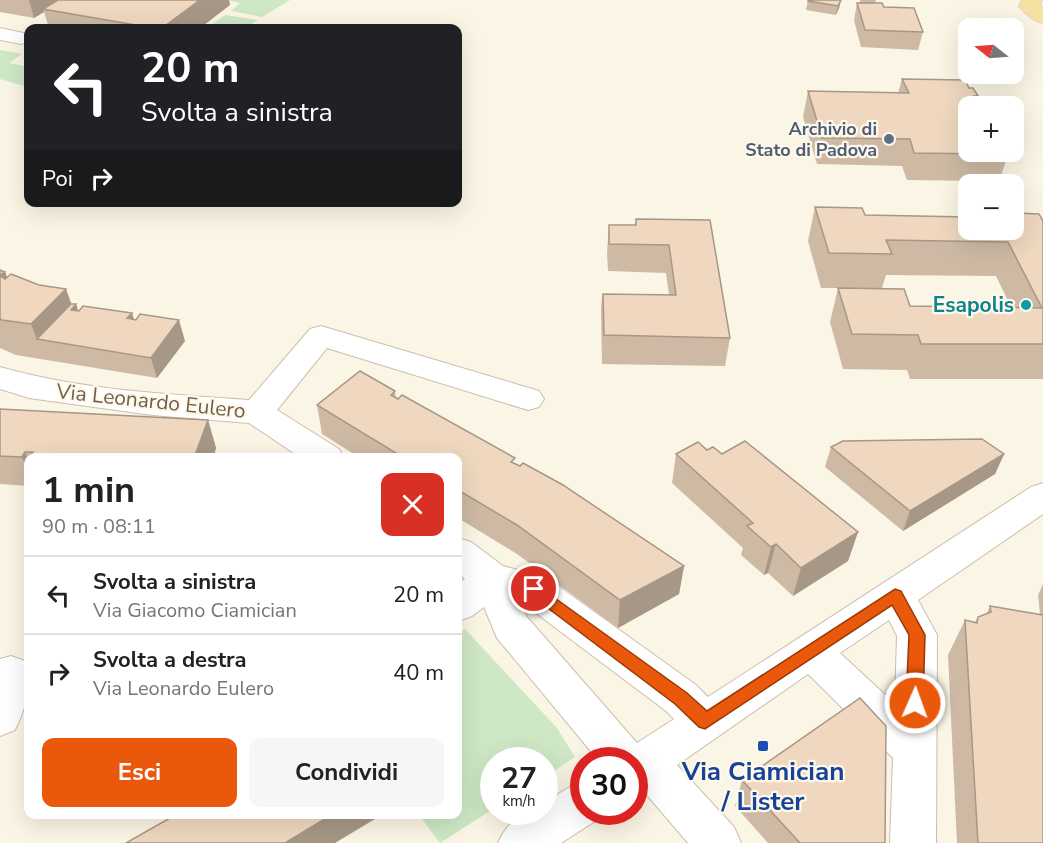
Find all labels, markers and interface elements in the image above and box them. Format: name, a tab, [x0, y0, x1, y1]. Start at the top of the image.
north arrow	[958, 18, 1024, 84]
map controls	[958, 18, 1024, 240]
text: 20 m	[141, 40, 240, 97]
icon: left	[42, 48, 120, 126]
text: Svolta a sinistra	[141, 94, 333, 131]
button: +	[958, 96, 1024, 162]
place label: Archivio di Stato di Padova	[745, 117, 877, 162]
marker: Archivio di Stato di Padova	[882, 132, 896, 146]
icon: right	[85, 162, 118, 195]
text: Poi	[42, 164, 73, 194]
button: −	[958, 174, 1024, 240]
place label: Esapolis	[933, 291, 1014, 319]
marker: Esapolis	[1019, 298, 1033, 312]
street label: Via Leonardo Eulero	[54, 377, 247, 425]
text: 1 min	[42, 466, 135, 515]
button: close	[381, 473, 444, 536]
text: 90 m · 08:11	[42, 513, 156, 540]
pin	[508, 563, 559, 614]
text: Svolta a sinistra	[93, 567, 256, 597]
icon: arrive	[517, 572, 550, 605]
icon: left	[42, 579, 75, 612]
text: 20 m	[393, 580, 444, 610]
text: Via Giacomo Ciamician	[93, 597, 297, 624]
text: Svolta a destra	[93, 645, 247, 675]
icon: right	[42, 657, 75, 690]
text: 40 m	[393, 658, 444, 688]
position arrow	[883, 671, 947, 735]
text: Via Leonardo Eulero	[93, 675, 274, 702]
button: Esci	[42, 738, 237, 807]
button: Condividi	[249, 738, 444, 807]
marker: Via Ciamician / Lister	[756, 739, 770, 753]
speed limit sign: 30	[570, 747, 648, 825]
place label: Via Ciamician / Lister	[681, 754, 844, 819]
text: 27	[501, 758, 537, 799]
text: km/h	[502, 791, 536, 811]

